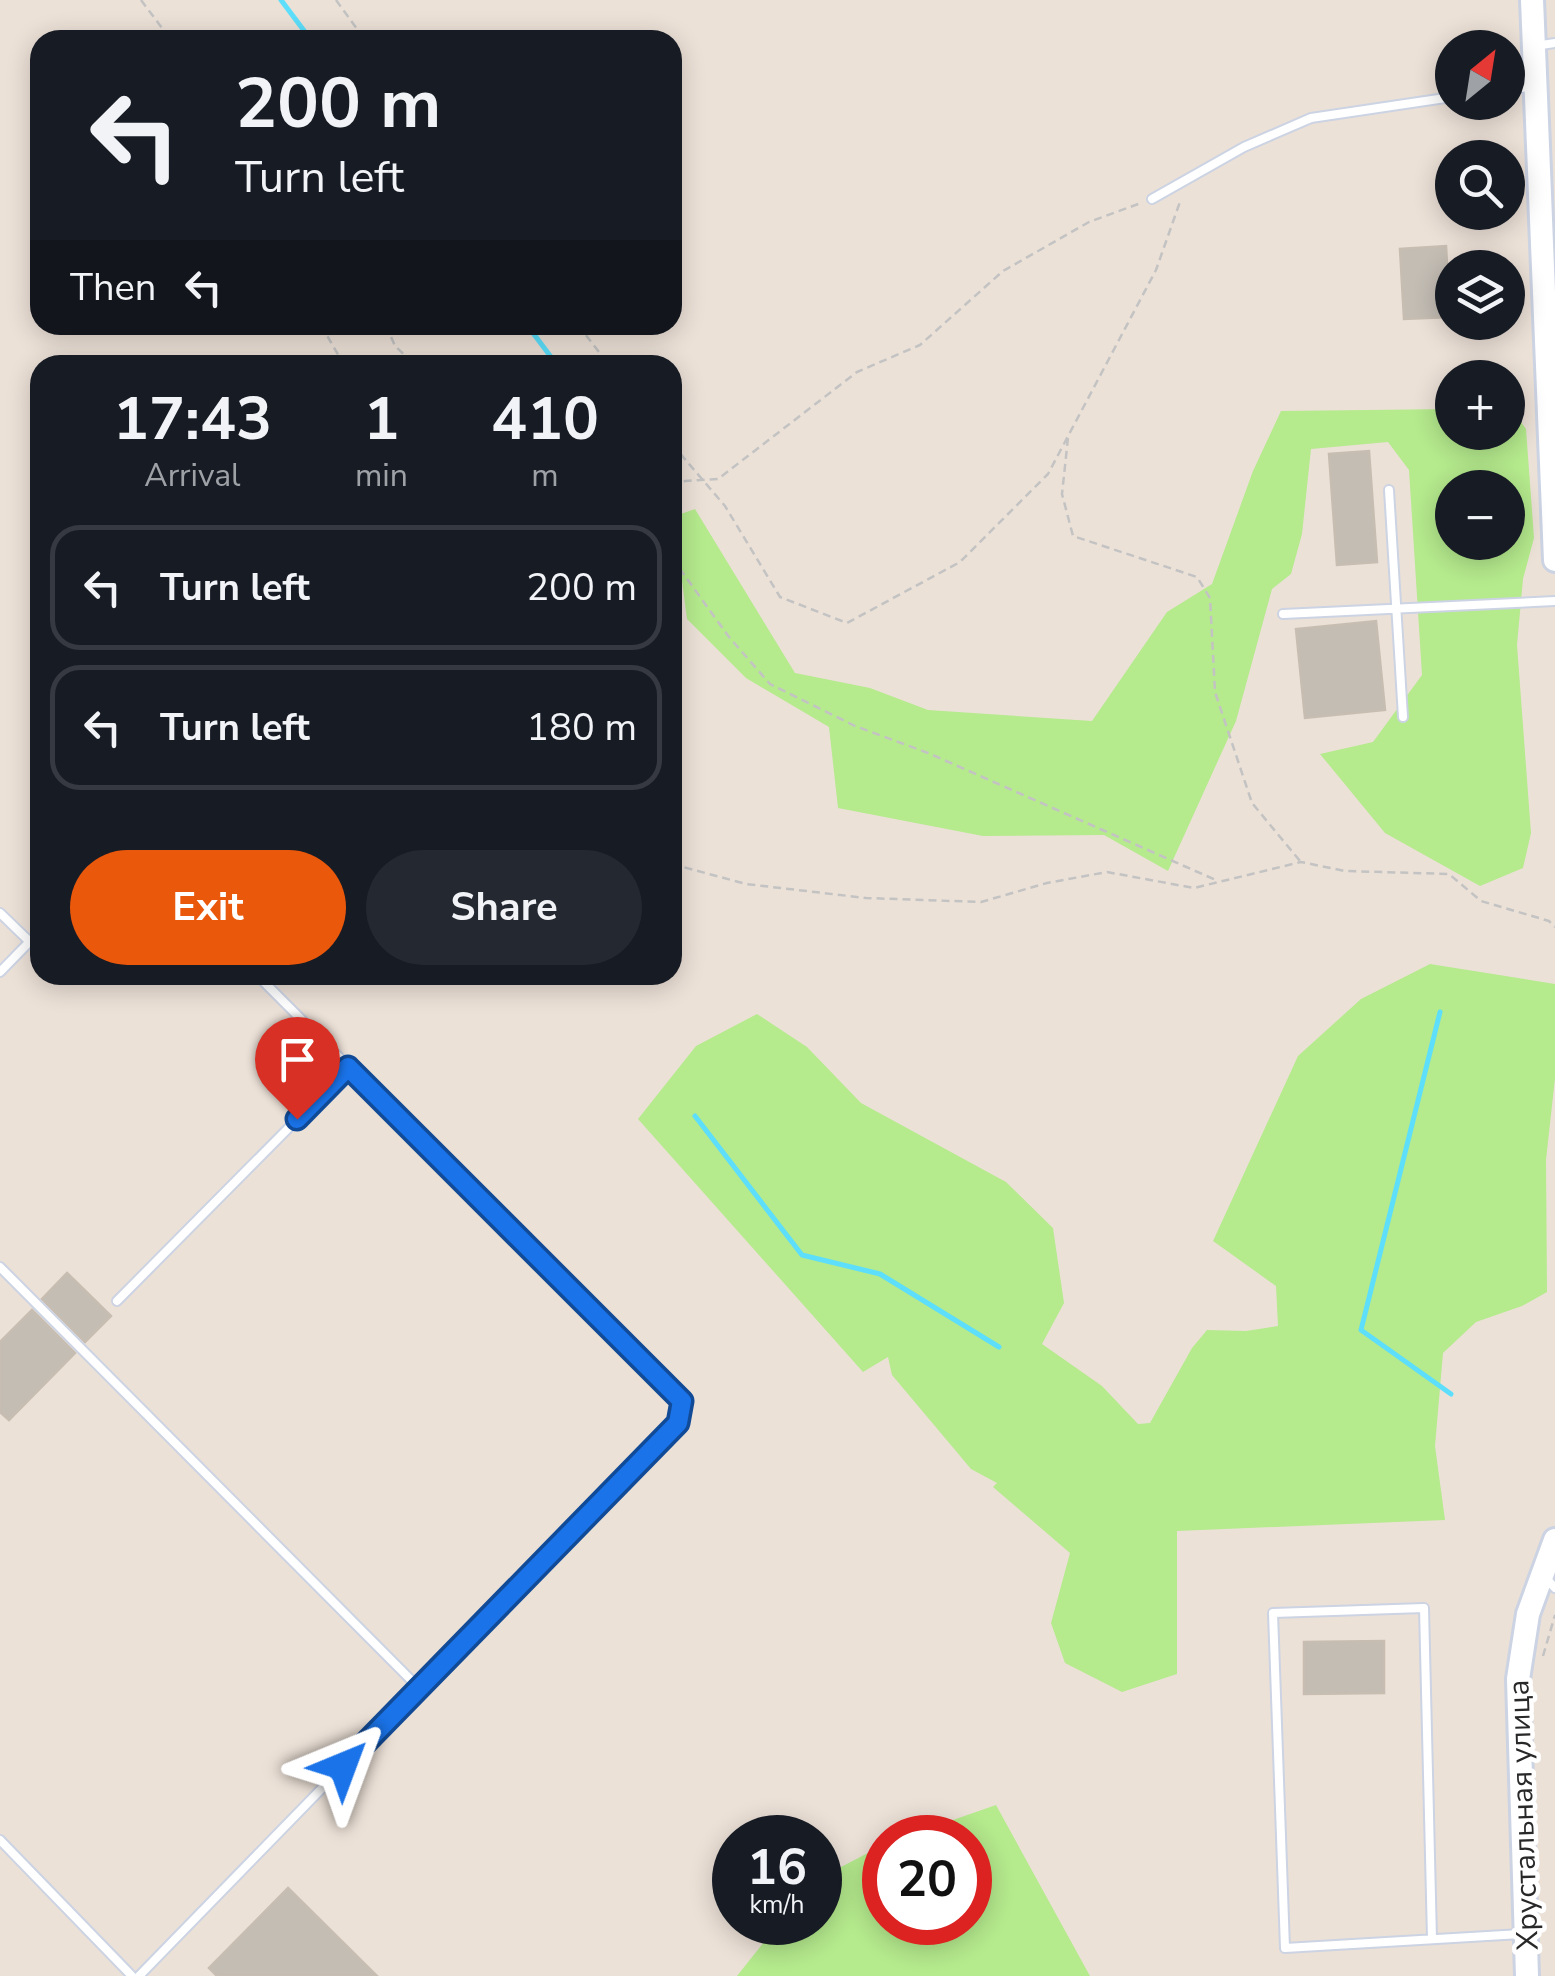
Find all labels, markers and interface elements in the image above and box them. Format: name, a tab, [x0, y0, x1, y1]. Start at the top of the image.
north arrow	[1435, 30, 1525, 120]
map controls	[1435, 30, 1525, 560]
text: 200 m	[235, 56, 441, 152]
icon: left	[70, 70, 200, 200]
button: search	[1435, 140, 1525, 230]
text: Turn left	[235, 147, 404, 208]
button: layers	[1435, 250, 1525, 340]
icon: left	[176, 260, 231, 315]
text: Then	[70, 262, 156, 313]
button: +	[1435, 360, 1525, 450]
text: 17:43	[113, 378, 272, 460]
text: 1	[363, 378, 399, 460]
text: 410	[491, 378, 599, 460]
text: Arrival	[144, 454, 241, 497]
text: min	[355, 454, 408, 497]
text: m	[531, 454, 559, 497]
button: −	[1435, 470, 1525, 560]
icon: left	[75, 560, 130, 615]
text: Turn left	[160, 562, 310, 613]
text: 200 m	[526, 562, 637, 613]
icon: left	[75, 700, 130, 755]
text: Turn left	[160, 702, 310, 753]
text: 180 m	[526, 702, 637, 753]
button: Exit	[70, 850, 346, 965]
button: Share	[366, 850, 642, 965]
pin	[255, 1017, 340, 1120]
icon: arrive	[270, 1032, 325, 1087]
street label: Хрустальная улица	[1498, 1679, 1549, 1951]
position arrow	[291, 1714, 395, 1818]
speed limit sign: 20	[862, 1815, 992, 1945]
text: 16	[747, 1833, 807, 1902]
text: km/h	[749, 1888, 805, 1922]

